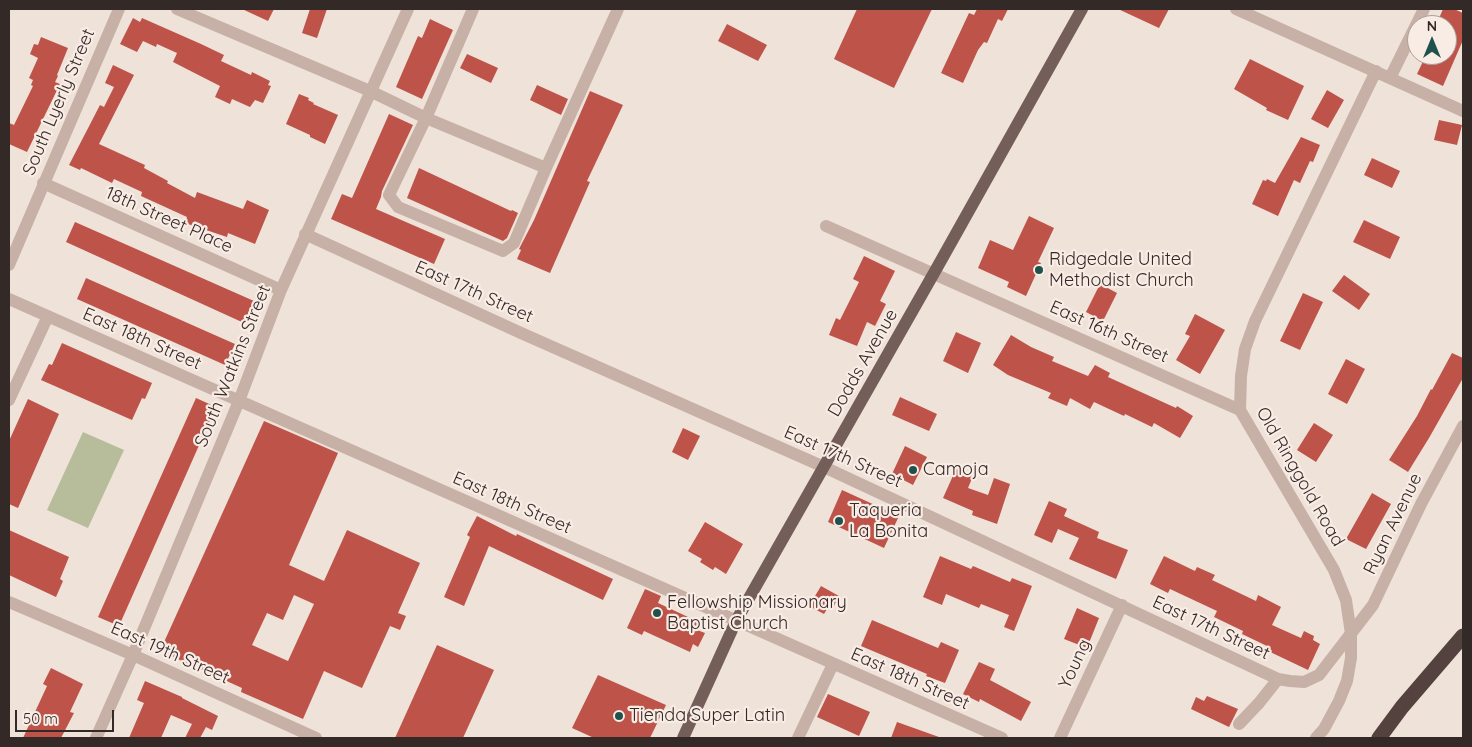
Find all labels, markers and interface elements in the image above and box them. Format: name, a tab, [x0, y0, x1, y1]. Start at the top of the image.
north arrow	[1407, 15, 1457, 65]
text: N	[1427, 17, 1437, 35]
street label: South Lyerly Street	[18, 25, 100, 179]
street label: 18th Street Place	[102, 182, 236, 258]
place label: Ridgedale United Methodist Church	[1049, 249, 1194, 292]
street label: East 17th Street	[412, 256, 536, 328]
marker: Ridgedale United Methodist Church	[1033, 264, 1045, 276]
street label: South Watkins Street	[191, 282, 275, 450]
street label: East 16th Street	[1046, 296, 1172, 368]
street label: East 18th Street	[79, 303, 205, 375]
street label: Dodds Avenue	[823, 305, 903, 421]
street label: Old Ringgold Road	[1251, 403, 1349, 551]
street label: East 17th Street	[781, 421, 905, 493]
place label: Camoja	[923, 459, 989, 481]
marker: Camoja	[907, 464, 919, 476]
street label: East 18th Street	[449, 467, 575, 539]
street label: Ryan Avenue	[1359, 470, 1427, 578]
place label: Taqueria La Bonita	[849, 500, 928, 542]
marker: Taqueria La Bonita	[833, 515, 845, 527]
street label: East 17th Street	[1149, 591, 1273, 665]
place label: Fellowship Missionary Baptist Church	[667, 592, 847, 634]
marker: Fellowship Missionary Baptist Church	[651, 607, 663, 619]
street label: East 19th Street	[107, 617, 233, 689]
street label: Young	[1054, 636, 1096, 692]
street label: East 18th Street	[847, 643, 973, 715]
scale bar	[18, 700, 116, 732]
place label: Tienda Super Latin	[629, 705, 785, 727]
text: 50 m	[23, 709, 58, 728]
marker: Tienda Super Latin	[613, 710, 625, 722]

